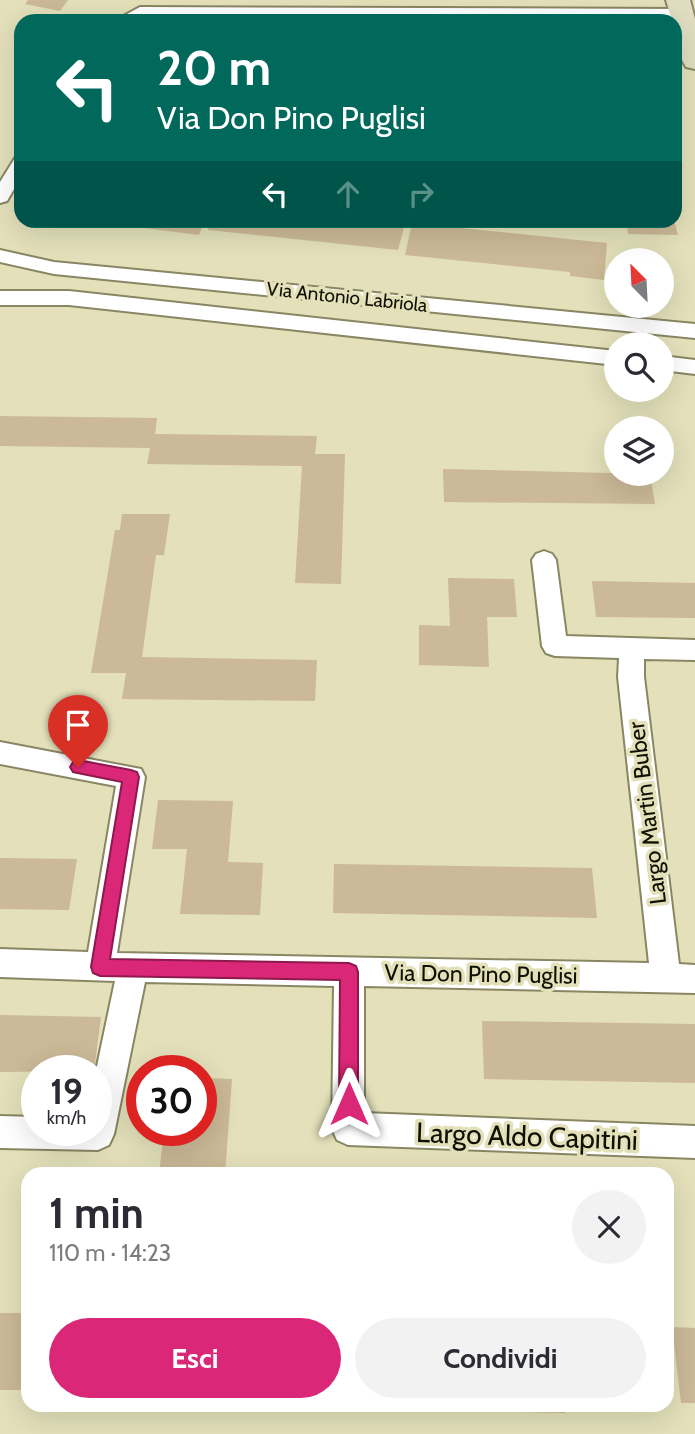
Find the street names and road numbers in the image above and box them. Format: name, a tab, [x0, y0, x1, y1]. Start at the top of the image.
street label: Via Antonio Labriola	[266, 277, 428, 317]
street label: Largo Martin Buber	[622, 719, 672, 906]
street label: Via Don Pino Puglisi	[384, 958, 578, 990]
street label: Largo Aldo Capitini	[416, 1115, 638, 1157]

